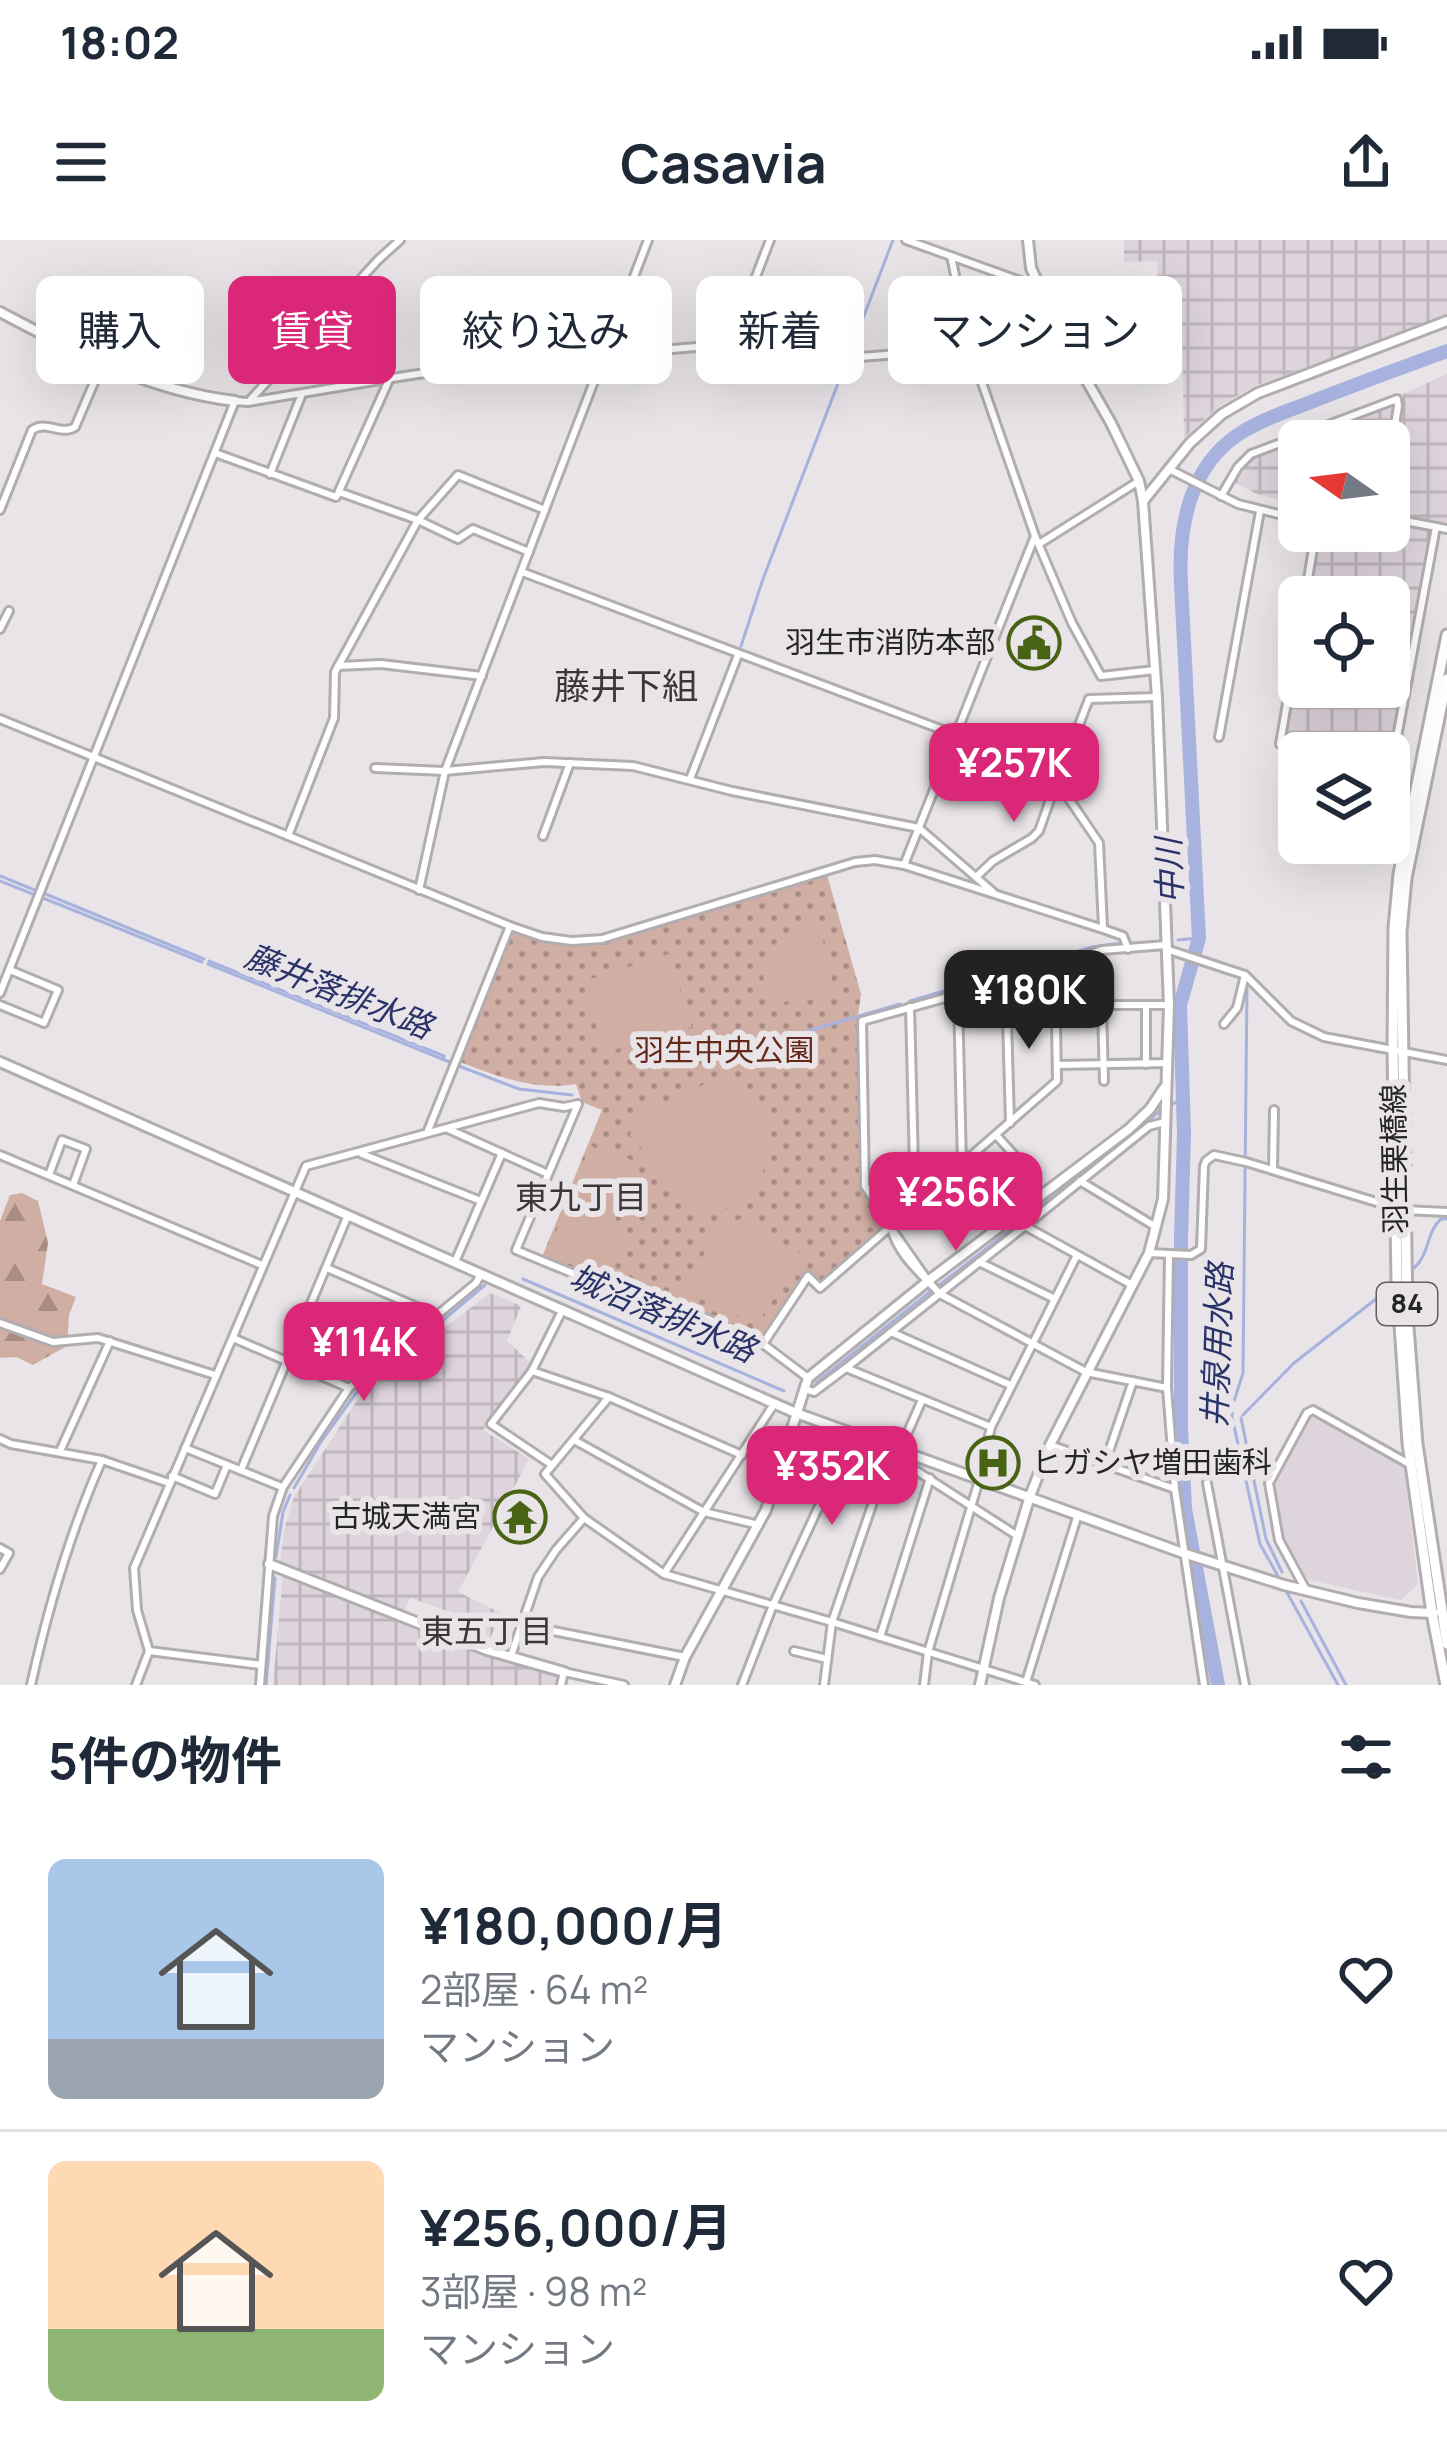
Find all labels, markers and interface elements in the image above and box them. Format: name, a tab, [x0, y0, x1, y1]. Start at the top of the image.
text: 18:02	[60, 11, 179, 73]
text: Casavia	[620, 125, 827, 199]
icon: menu	[48, 129, 114, 195]
icon: share	[1333, 129, 1399, 195]
chip: 購入	[36, 276, 204, 384]
chip: 賃貸	[228, 276, 396, 384]
chip: 絞り込み	[420, 276, 672, 384]
chip: 新着	[696, 276, 864, 384]
chip: マンション	[888, 276, 1182, 384]
north arrow	[1278, 420, 1410, 552]
map controls	[1278, 420, 1410, 864]
button: locate	[1278, 576, 1410, 708]
public building icon: 羽生市消防本部	[1006, 615, 1062, 671]
place label: 羽生市消防本部	[785, 621, 995, 662]
district label: 藤井下組	[554, 661, 698, 710]
pin: ¥257K	[930, 723, 1098, 825]
button: layers	[1278, 732, 1410, 864]
text: ¥257K	[956, 735, 1072, 789]
water label: 中川	[1145, 834, 1192, 905]
water label: 藤井落排水路	[239, 933, 442, 1050]
pin: ¥180K	[945, 950, 1113, 1052]
text: ¥180K	[971, 962, 1087, 1016]
park label: 羽生中央公園	[634, 1029, 814, 1070]
street label: 羽生栗橋線	[1372, 1084, 1415, 1234]
pin: ¥256K	[872, 1152, 1040, 1254]
text: ¥256K	[896, 1164, 1016, 1218]
district label: 東九丁目	[515, 1174, 647, 1219]
water label: 城沼落排水路	[563, 1253, 766, 1373]
water label: 井泉用水路	[1191, 1259, 1242, 1428]
road number: 84	[1377, 1283, 1437, 1325]
pin: ¥114K	[280, 1302, 448, 1404]
text: ¥114K	[311, 1314, 417, 1368]
pin: ¥352K	[748, 1426, 916, 1528]
hospital icon: ヒガシヤ増田歯科	[965, 1435, 1021, 1491]
text: ¥352K	[774, 1438, 890, 1492]
place label: ヒガシヤ増田歯科	[1032, 1441, 1272, 1482]
temple icon: 古城天満宮	[492, 1489, 548, 1545]
place label: 古城天満宮	[331, 1495, 481, 1536]
district label: 東五丁目	[421, 1608, 553, 1653]
icon: filters	[1333, 1724, 1399, 1790]
text: 5件の物件	[48, 1725, 282, 1794]
text: ¥180,000/月	[420, 1890, 728, 1959]
icon: home	[144, 1907, 288, 2051]
icon: heart	[1333, 1946, 1399, 2012]
text: 2部屋 · 64 m²	[420, 1962, 648, 2016]
text: マンション	[420, 2019, 615, 2073]
text: ¥256,000/月	[420, 2192, 732, 2261]
icon: home	[144, 2209, 288, 2353]
icon: heart	[1333, 2248, 1399, 2314]
text: 3部屋 · 98 m²	[420, 2264, 647, 2318]
text: マンション	[420, 2321, 615, 2375]

